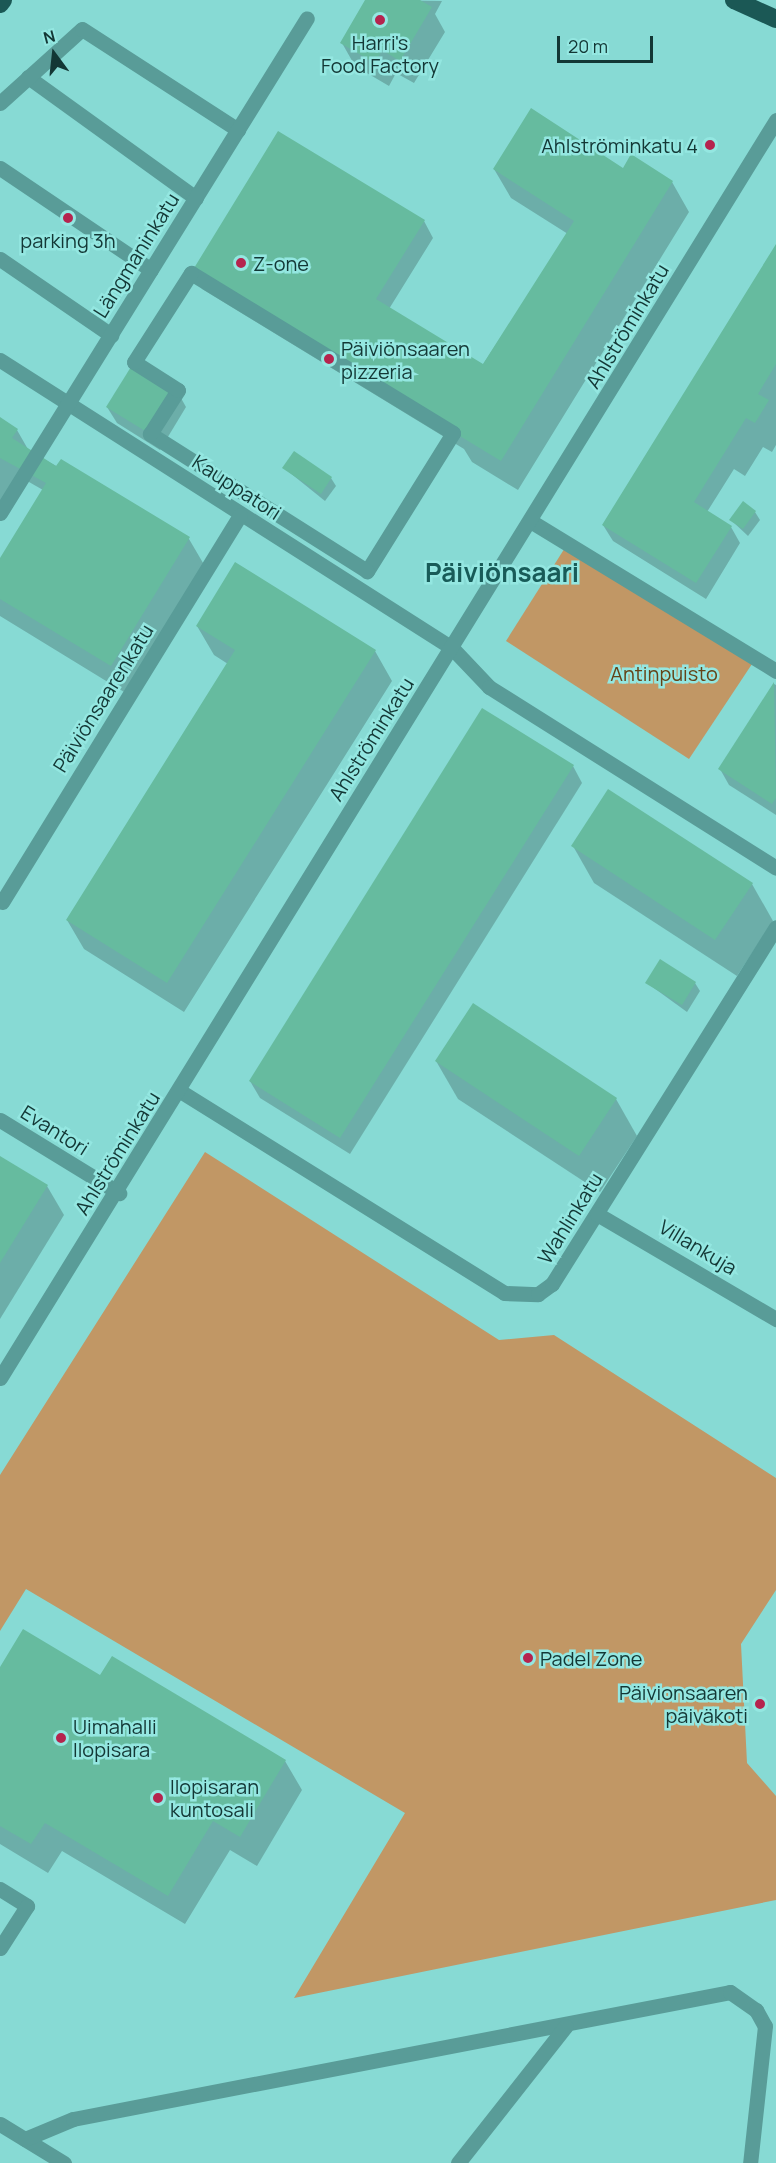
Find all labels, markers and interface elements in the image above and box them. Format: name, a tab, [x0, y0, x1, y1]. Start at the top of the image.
marker: Harri's Food Factory	[373, 13, 387, 27]
north arrow	[24, 24, 84, 84]
text: N	[41, 24, 58, 49]
scale bar	[560, 24, 656, 62]
place label: Harri's Food Factory	[321, 30, 439, 77]
text: 20 m	[568, 34, 608, 58]
place label: Ahlströminkatu 4	[541, 133, 698, 157]
marker: Ahlströminkatu 4	[703, 138, 717, 152]
street label: Längmaninkatu	[88, 188, 184, 322]
marker: parking 3h	[61, 211, 75, 225]
place label: parking 3h	[20, 228, 116, 252]
place label: Z-one	[253, 251, 309, 275]
marker: Z-one	[234, 256, 248, 270]
street label: Ahlströminkatu	[580, 259, 674, 393]
place label: Päiviönsaaren pizzeria	[341, 336, 470, 383]
marker: Päiviönsaaren pizzeria	[322, 352, 336, 366]
street label: Kauppatori	[188, 449, 286, 525]
district label: Päiviönsaari	[425, 557, 579, 589]
street label: Päiviönsaarenkatu	[48, 620, 158, 776]
park label: Antinpuisto	[610, 661, 718, 685]
street label: Ahlströminkatu	[323, 673, 419, 805]
street label: Ahlströminkatu	[69, 1087, 165, 1219]
street label: Evantori	[17, 1100, 93, 1160]
street label: Wahlinkatu	[533, 1168, 607, 1268]
street label: Villankuja	[655, 1214, 741, 1280]
place label: Padel Zone	[540, 1646, 643, 1670]
marker: Padel Zone	[521, 1651, 535, 1665]
place label: Päivionsaaren päiväkoti	[619, 1680, 748, 1727]
marker: Päivionsaaren päiväkoti	[753, 1697, 767, 1711]
place label: Uimahalli Ilopisara	[73, 1714, 157, 1761]
marker: Uimahalli Ilopisara	[54, 1731, 68, 1745]
place label: Ilopisaran kuntosali	[170, 1774, 259, 1821]
marker: Ilopisaran kuntosali	[151, 1791, 165, 1805]

